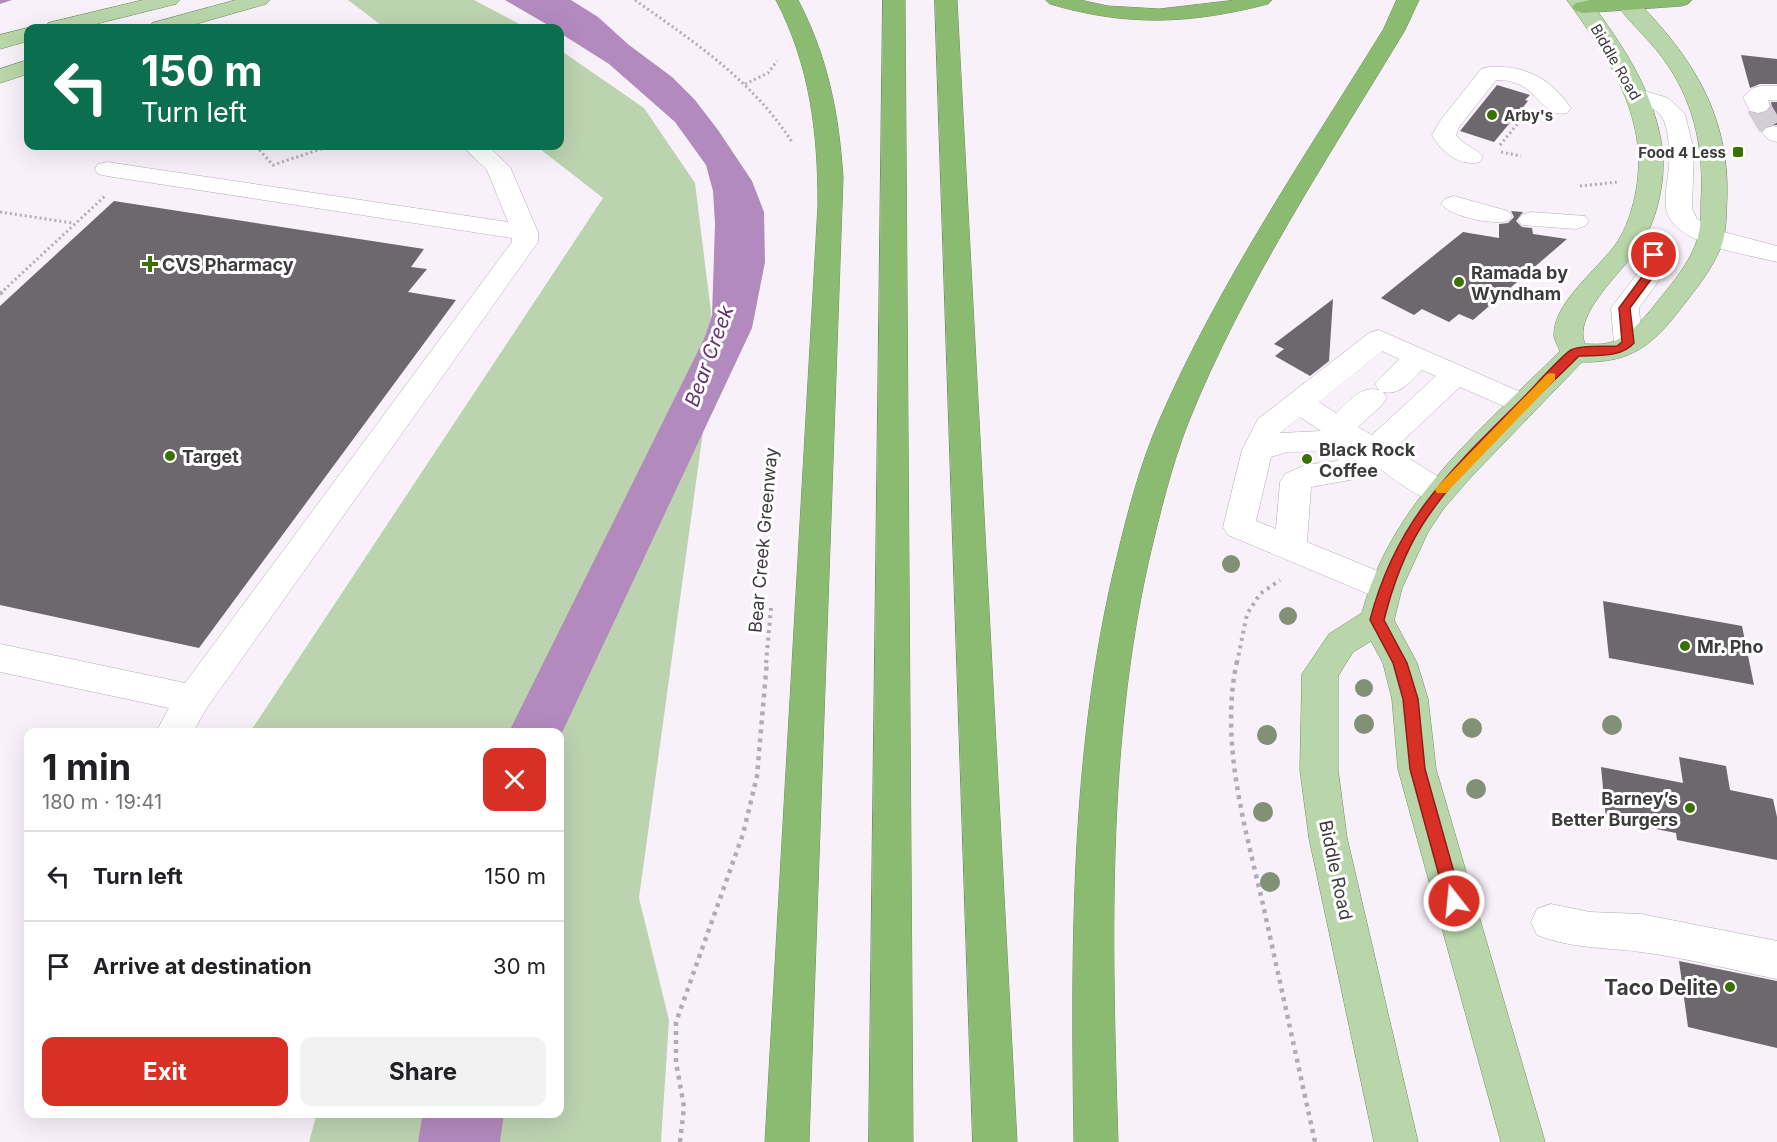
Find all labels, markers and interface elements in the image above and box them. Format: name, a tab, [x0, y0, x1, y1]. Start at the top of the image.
street label: Biddle Road	[1587, 21, 1645, 103]
text: 150 m	[141, 45, 263, 96]
icon: left	[42, 48, 120, 126]
text: Turn left	[141, 96, 247, 129]
place label: Arby's	[1504, 106, 1553, 125]
marker: Arby's	[1485, 108, 1499, 122]
place label: Food 4 Less	[1638, 143, 1726, 162]
marker: Food 4 Less	[1731, 145, 1745, 159]
pin	[1628, 229, 1679, 280]
icon: arrive	[1637, 238, 1670, 271]
place label: CVS Pharmacy	[162, 254, 294, 275]
marker: CVS Pharmacy	[143, 257, 157, 271]
place label: Ramada by Wyndham	[1471, 262, 1568, 304]
marker: Ramada by Wyndham	[1452, 275, 1466, 289]
water label: Bear Creek	[680, 301, 739, 410]
place label: Black Rock Coffee	[1319, 439, 1416, 481]
place label: Target	[182, 446, 239, 467]
street label: Bear Creek Greenway	[744, 446, 782, 634]
marker: Target	[163, 449, 177, 463]
marker: Black Rock Coffee	[1300, 452, 1314, 466]
place label: Mr. Pho	[1697, 636, 1764, 657]
marker: Mr. Pho	[1678, 639, 1692, 653]
text: 1 min	[42, 745, 131, 789]
button: close	[483, 748, 546, 811]
place label: Barney’s Better Burgers	[1551, 788, 1678, 830]
text: 180 m · 19:41	[42, 790, 162, 814]
marker: Barney’s Better Burgers	[1683, 801, 1697, 815]
street label: Biddle Road	[1315, 818, 1357, 922]
icon: left	[42, 860, 75, 893]
text: Turn left	[93, 863, 183, 889]
text: 150 m	[484, 863, 546, 889]
position arrow	[1422, 869, 1486, 933]
icon: arrive	[42, 950, 75, 983]
text: Arrive at destination	[93, 953, 312, 979]
text: 30 m	[493, 953, 546, 979]
place label: Taco Delite	[1604, 975, 1718, 1000]
marker: Taco Delite	[1723, 980, 1737, 994]
button: Exit	[42, 1037, 288, 1106]
button: Share	[300, 1037, 546, 1106]

